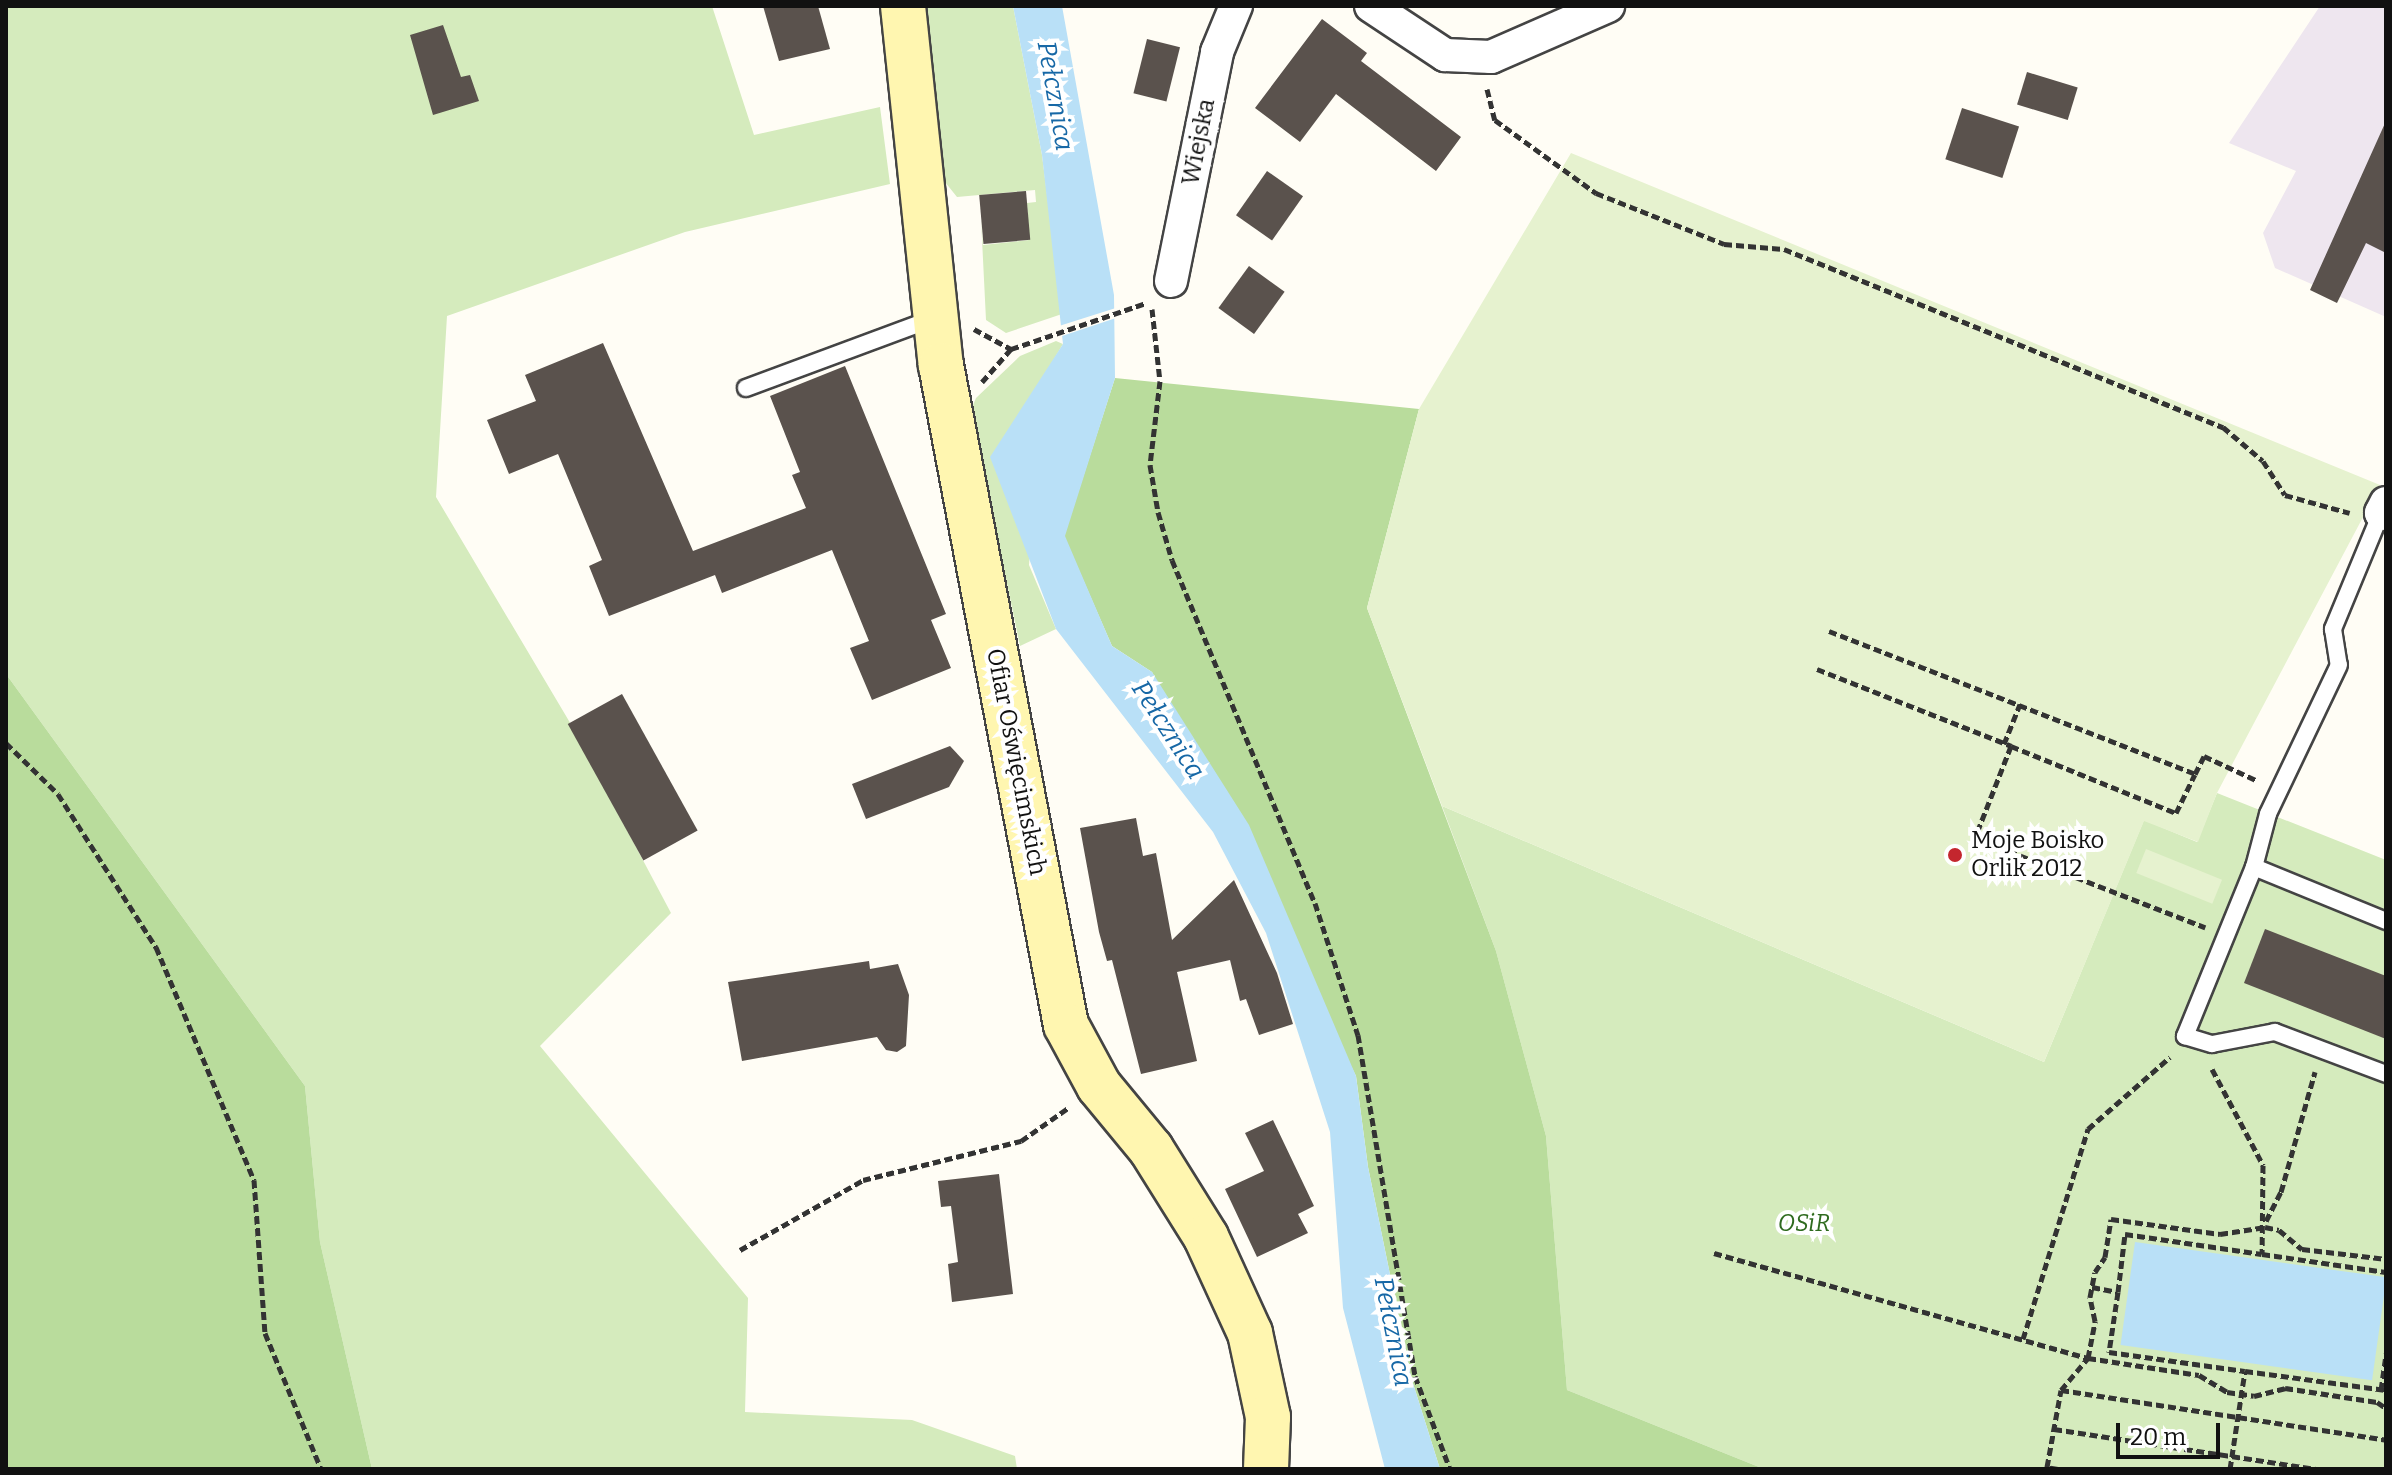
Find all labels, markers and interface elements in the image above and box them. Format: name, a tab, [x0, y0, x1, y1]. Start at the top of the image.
water label: Pełcznica	[1030, 39, 1080, 153]
street label: Wiejska	[1177, 96, 1221, 188]
street label: Ofiar Oświęcimskich	[980, 646, 1052, 878]
water label: Pełcznica	[1125, 675, 1211, 785]
place label: Moje Boisko Orlik 2012	[1971, 827, 2104, 883]
marker: Moje Boisko Orlik 2012	[1946, 846, 1964, 864]
park label: OSiR	[1778, 1210, 1830, 1238]
water label: Pełcznica	[1367, 1275, 1419, 1389]
scale bar	[2120, 1407, 2224, 1457]
text: 20 m	[2130, 1423, 2186, 1451]

